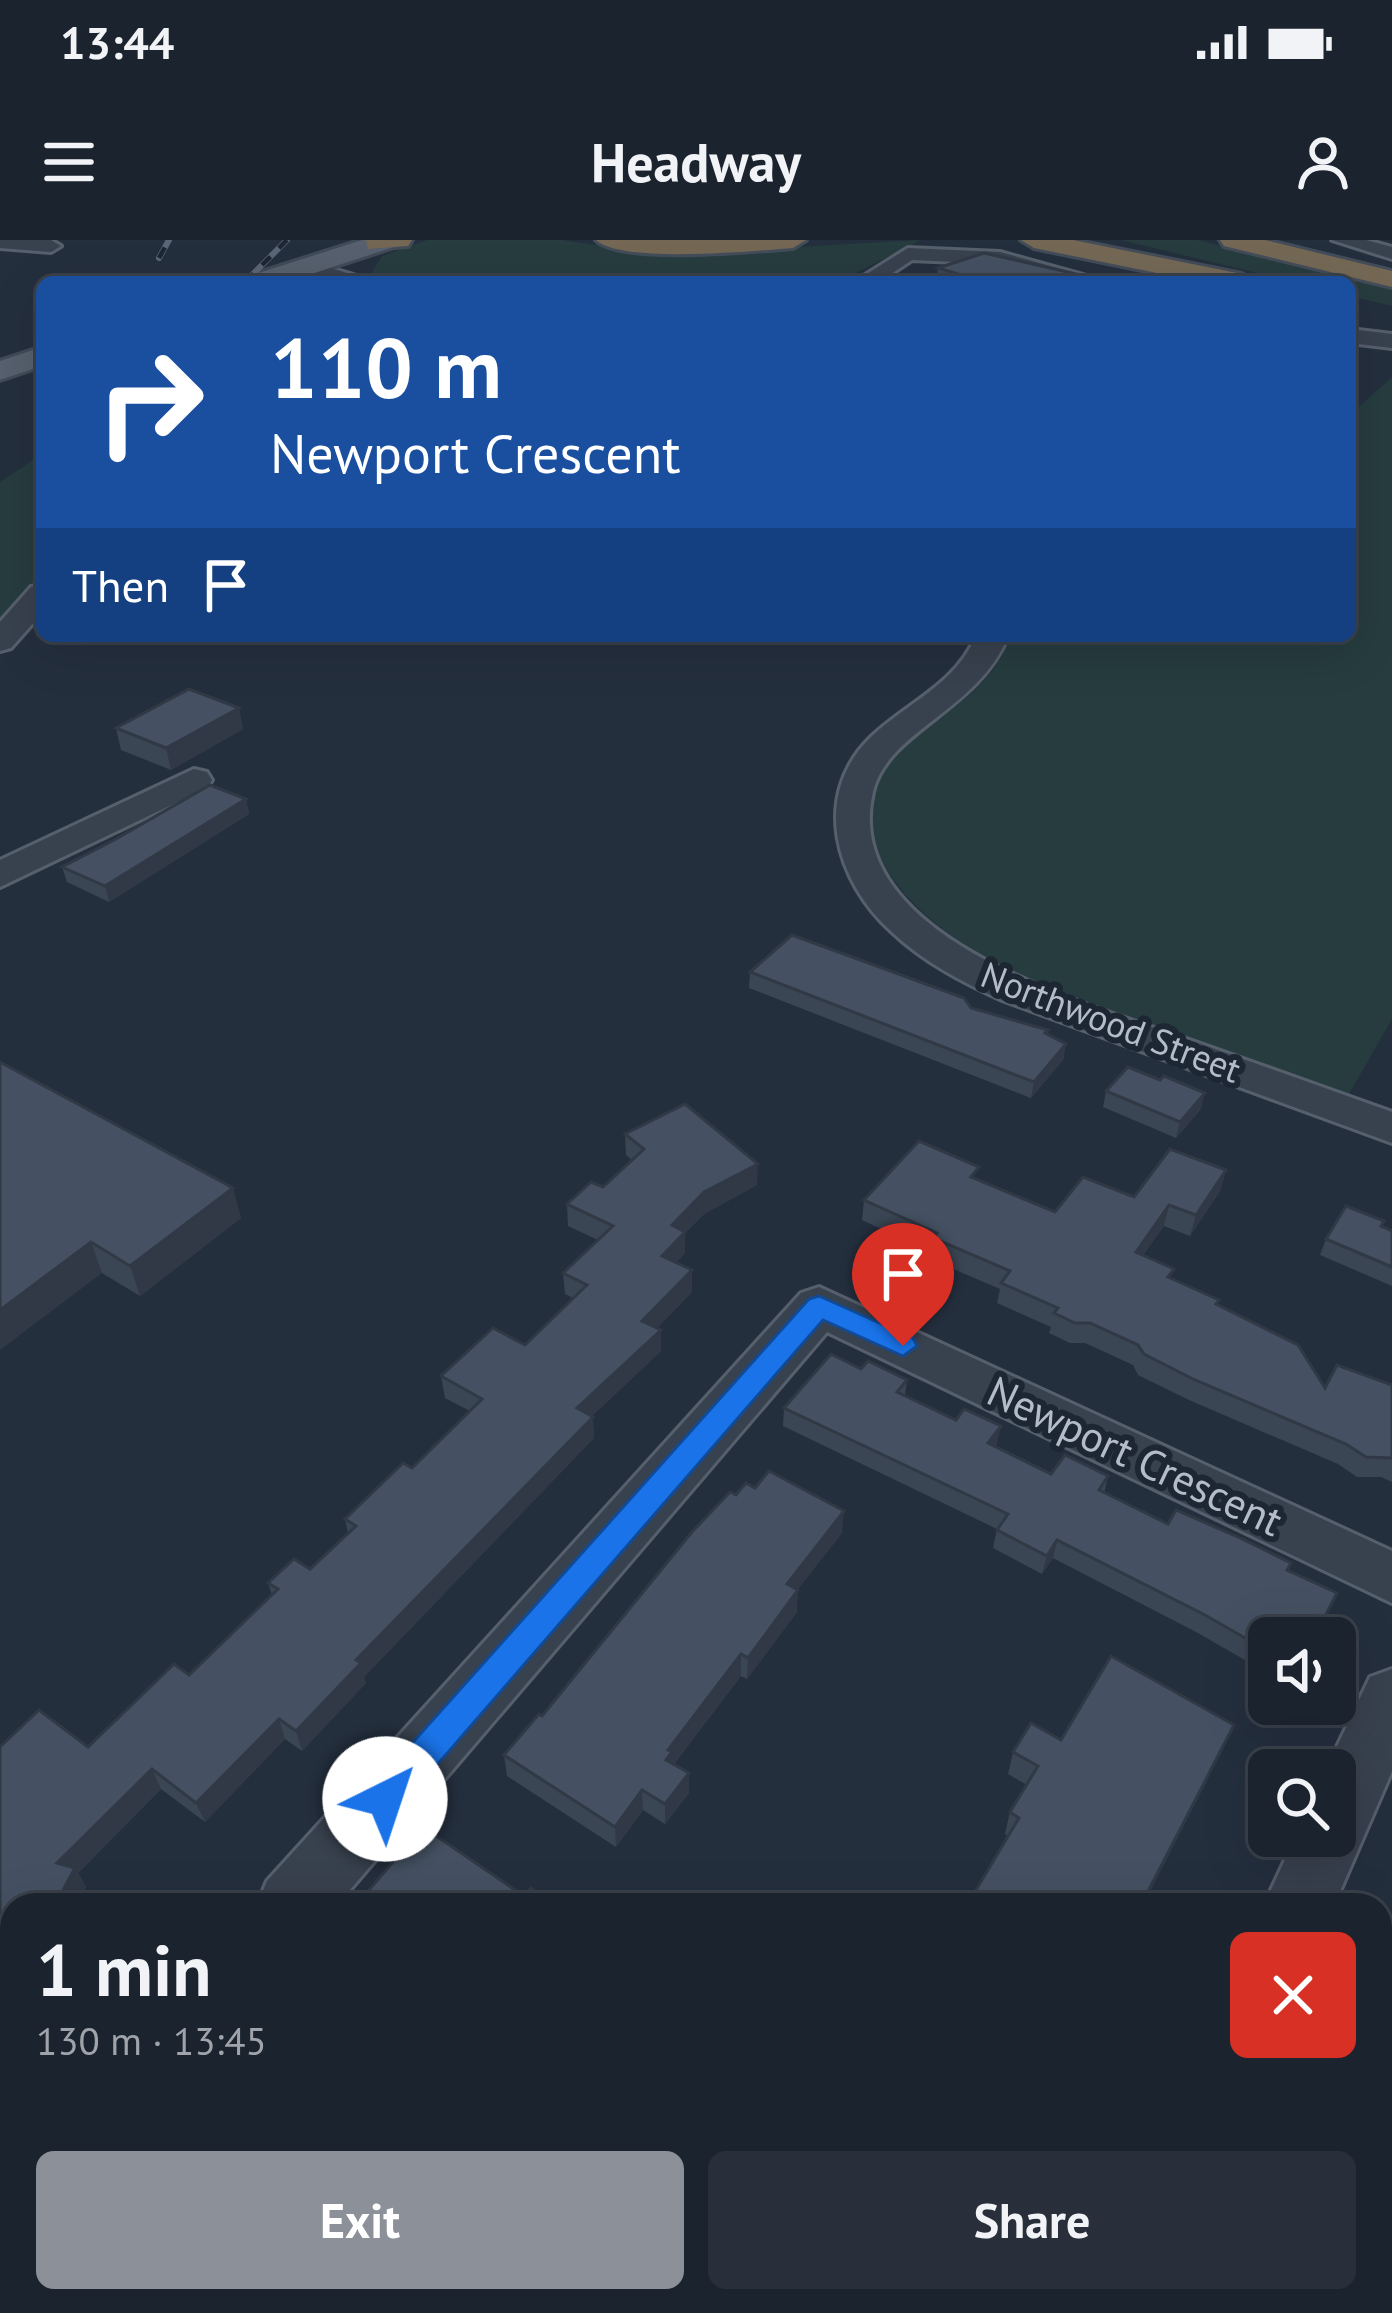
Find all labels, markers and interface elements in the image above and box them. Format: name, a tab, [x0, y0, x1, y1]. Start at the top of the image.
text: 13:44	[60, 13, 174, 71]
text: Headway	[591, 127, 801, 197]
icon: menu	[36, 129, 102, 195]
icon: person	[1290, 129, 1356, 195]
text: 110 m	[270, 312, 502, 421]
icon: right	[72, 324, 228, 480]
text: Newport Crescent	[270, 418, 681, 488]
icon: arrive	[193, 552, 259, 618]
text: Then	[72, 556, 169, 614]
street label: Northwood Street	[975, 950, 1248, 1093]
pin	[852, 1223, 954, 1346]
icon: arrive	[870, 1241, 936, 1307]
street label: Newport Crescent	[979, 1363, 1292, 1548]
map controls	[1248, 1617, 1356, 1857]
button: sound	[1248, 1617, 1356, 1725]
position arrow	[322, 1736, 448, 1862]
button: search	[1248, 1749, 1356, 1857]
text: 1 min	[36, 1923, 212, 2016]
button: close	[1230, 1932, 1356, 2058]
text: 130 m · 13:45	[36, 2015, 267, 2066]
button: Exit	[36, 2151, 684, 2289]
button: Share	[708, 2151, 1356, 2289]

